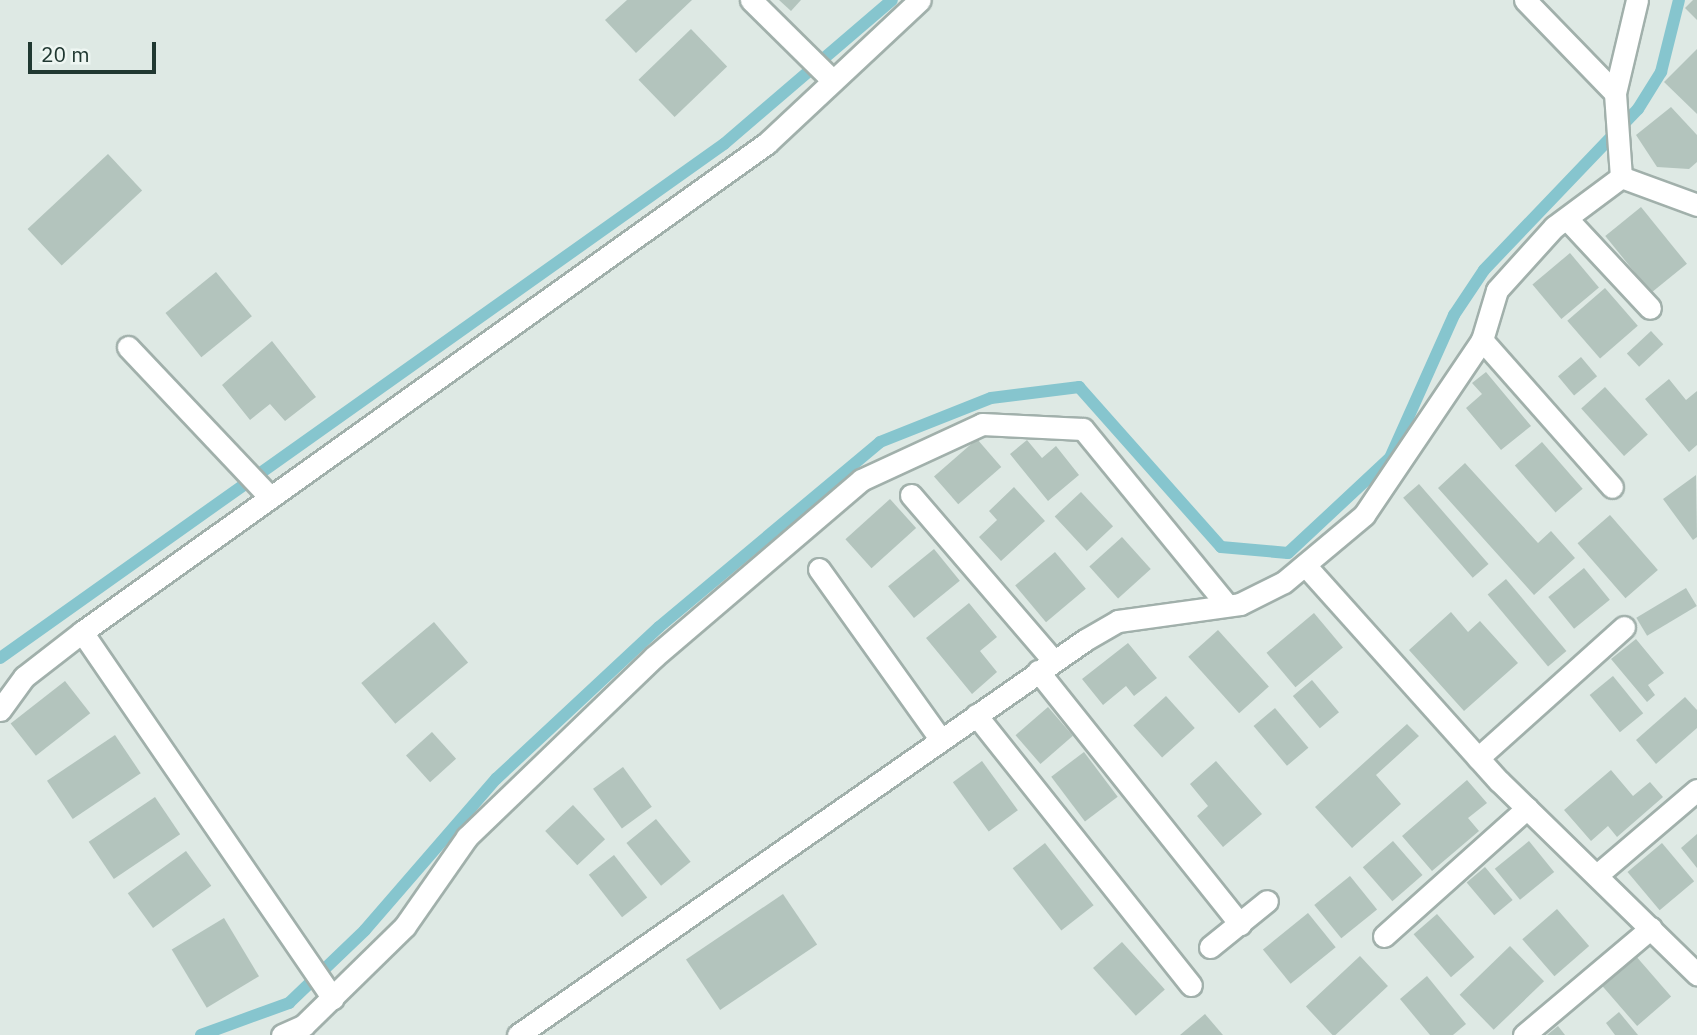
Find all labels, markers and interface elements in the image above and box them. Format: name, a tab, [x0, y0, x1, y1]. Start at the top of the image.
scale bar	[32, 28, 159, 72]
text: 20 m	[41, 40, 90, 68]

